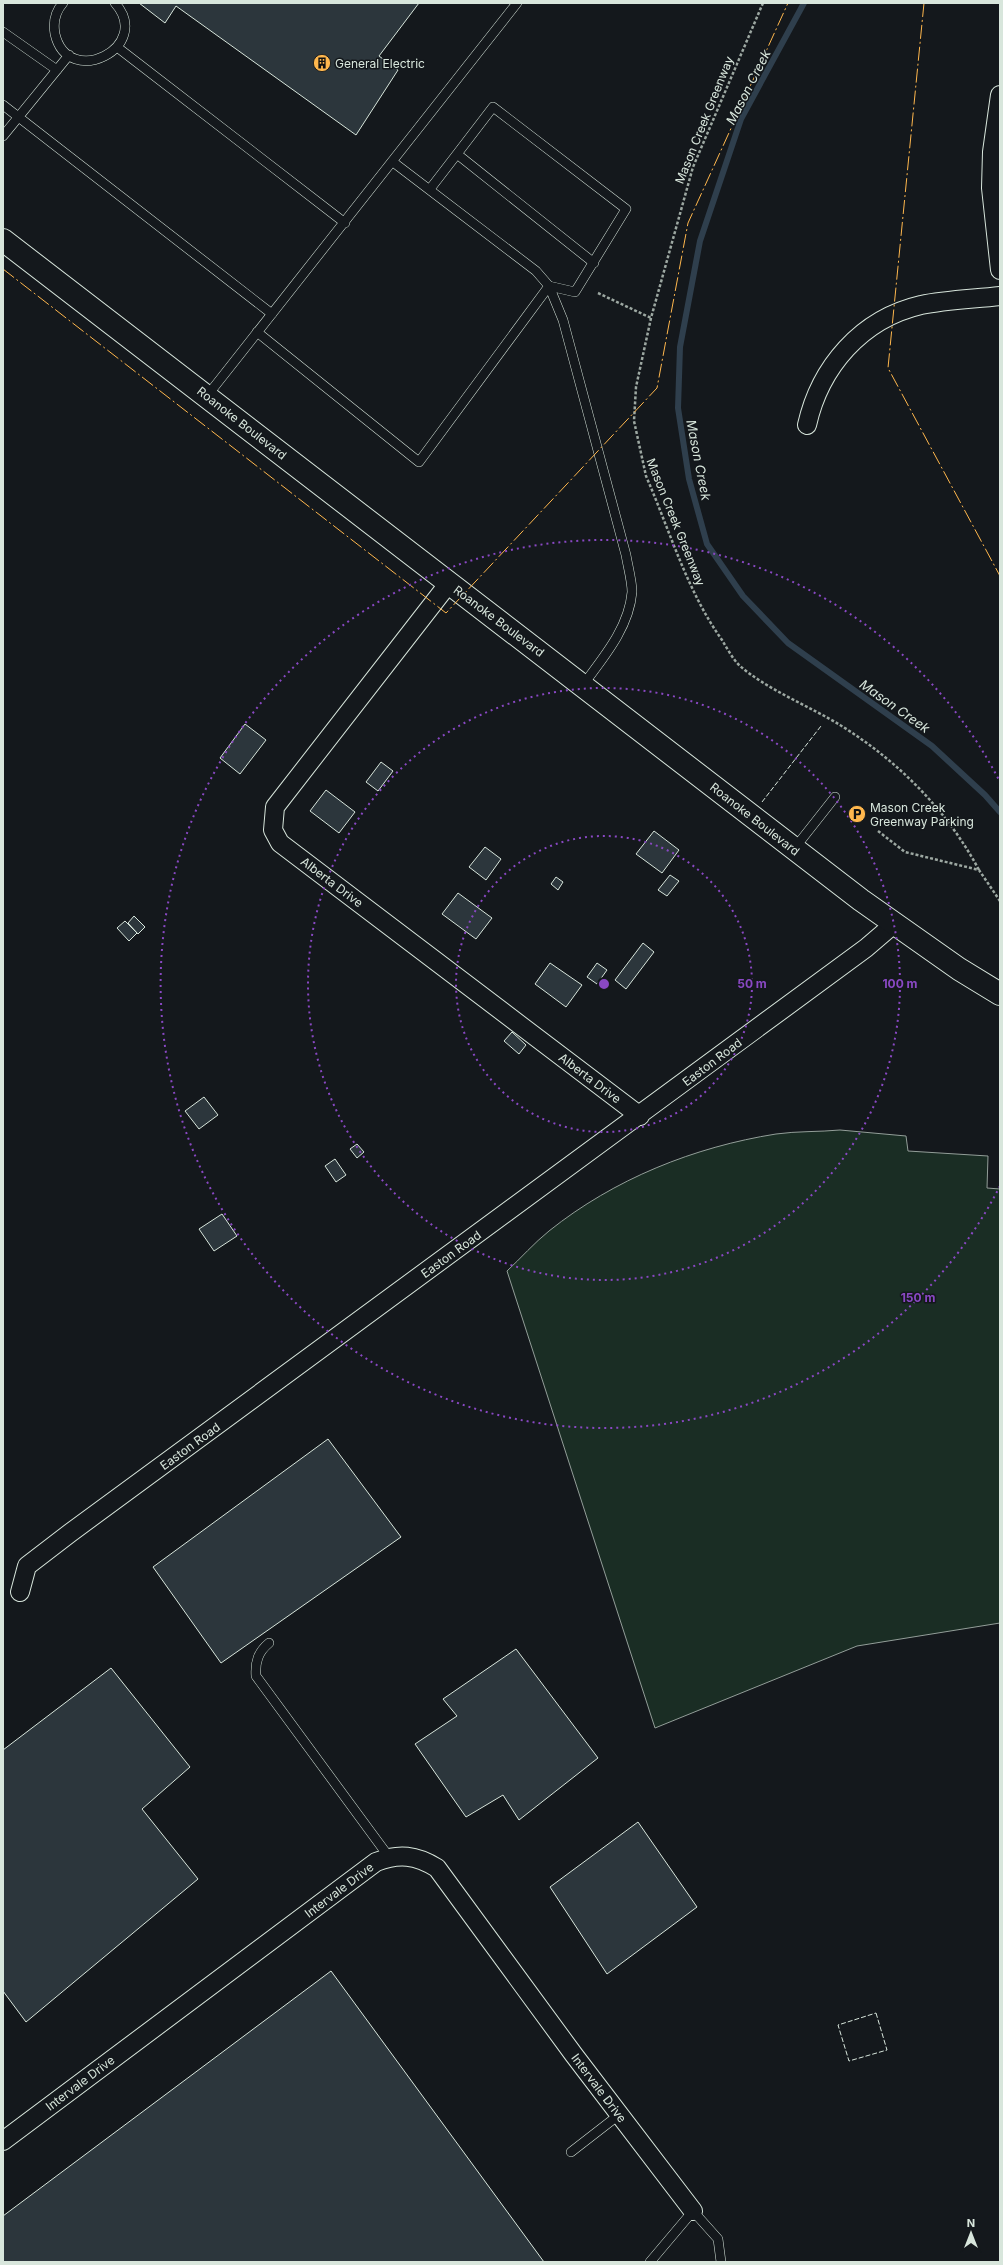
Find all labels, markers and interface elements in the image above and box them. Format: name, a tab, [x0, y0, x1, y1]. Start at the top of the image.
water label: Mason Creek	[722, 46, 774, 127]
building icon: General Electric	[312, 53, 332, 73]
street label: Mason Creek Greenway	[672, 54, 737, 186]
place label: General Electric	[335, 56, 425, 71]
street label: Roanoke Boulevard	[194, 383, 290, 463]
water label: Mason Creek	[683, 418, 715, 503]
street label: Mason Creek Greenway	[644, 456, 709, 588]
street label: Roanoke Boulevard	[451, 582, 547, 660]
water label: Mason Creek	[857, 676, 934, 737]
street label: Roanoke Boulevard	[707, 779, 803, 859]
place label: Mason Creek Greenway Parking	[870, 800, 974, 829]
parking icon: Mason Creek Greenway Parking	[847, 804, 867, 824]
street label: Alberta Drive	[298, 854, 366, 910]
text: 50 m	[737, 976, 767, 991]
text: 100 m	[882, 976, 918, 991]
centre of rings	[597, 977, 611, 991]
street label: Easton Road	[679, 1035, 745, 1089]
street label: Alberta Drive	[556, 1050, 624, 1106]
street label: Easton Road	[418, 1227, 484, 1281]
text: 150 m	[901, 1290, 935, 1305]
street label: Easton Road	[157, 1419, 223, 1473]
street label: Intervale Drive	[302, 1859, 376, 1921]
street label: Intervale Drive	[568, 2051, 630, 2125]
street label: Intervale Drive	[43, 2052, 117, 2114]
north arrow	[951, 2213, 991, 2253]
text: N	[967, 2216, 975, 2230]

